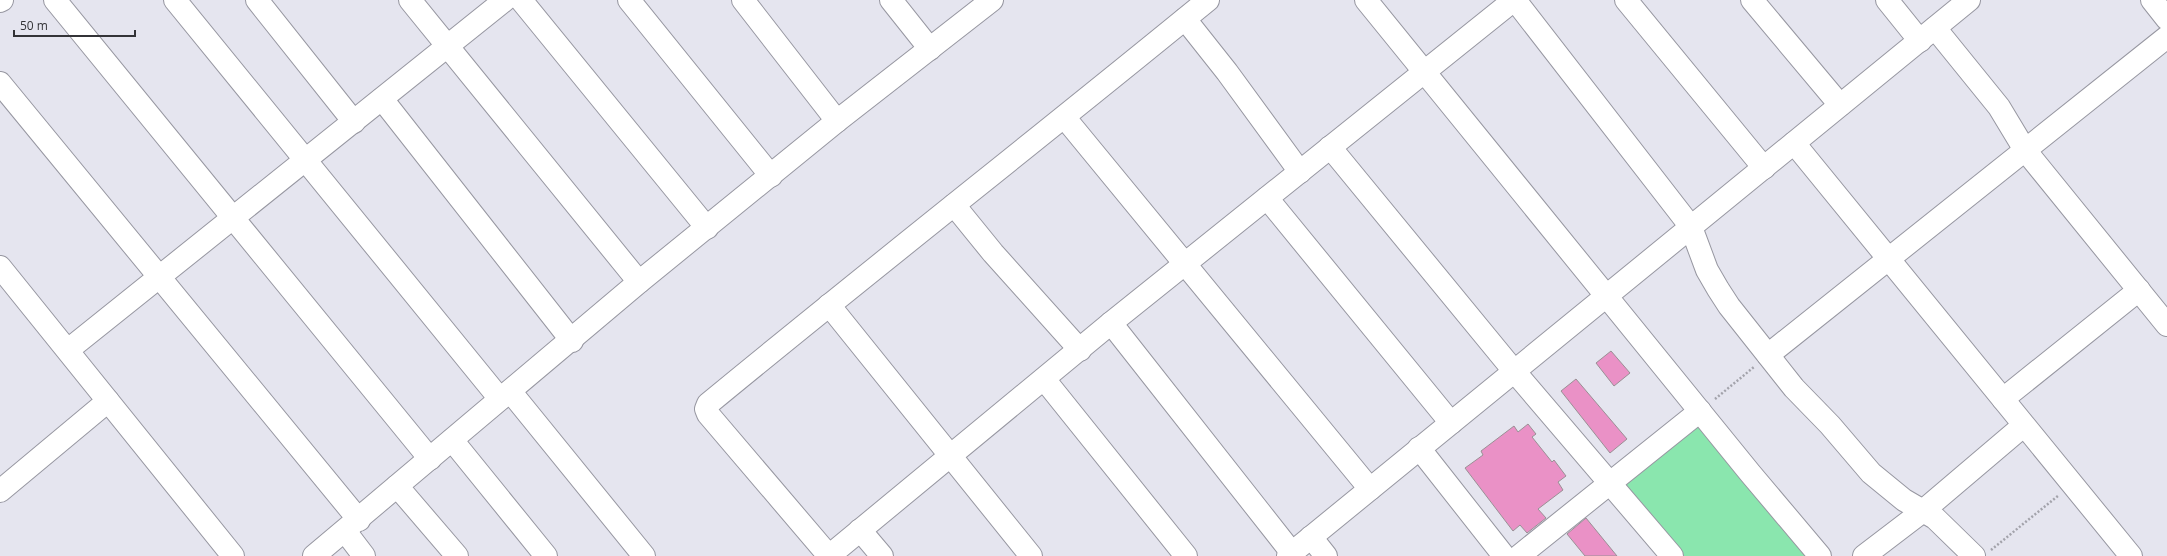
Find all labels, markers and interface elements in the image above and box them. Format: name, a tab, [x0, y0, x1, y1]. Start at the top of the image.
scale bar	[14, 12, 135, 38]
text: 50 m	[20, 17, 48, 34]

